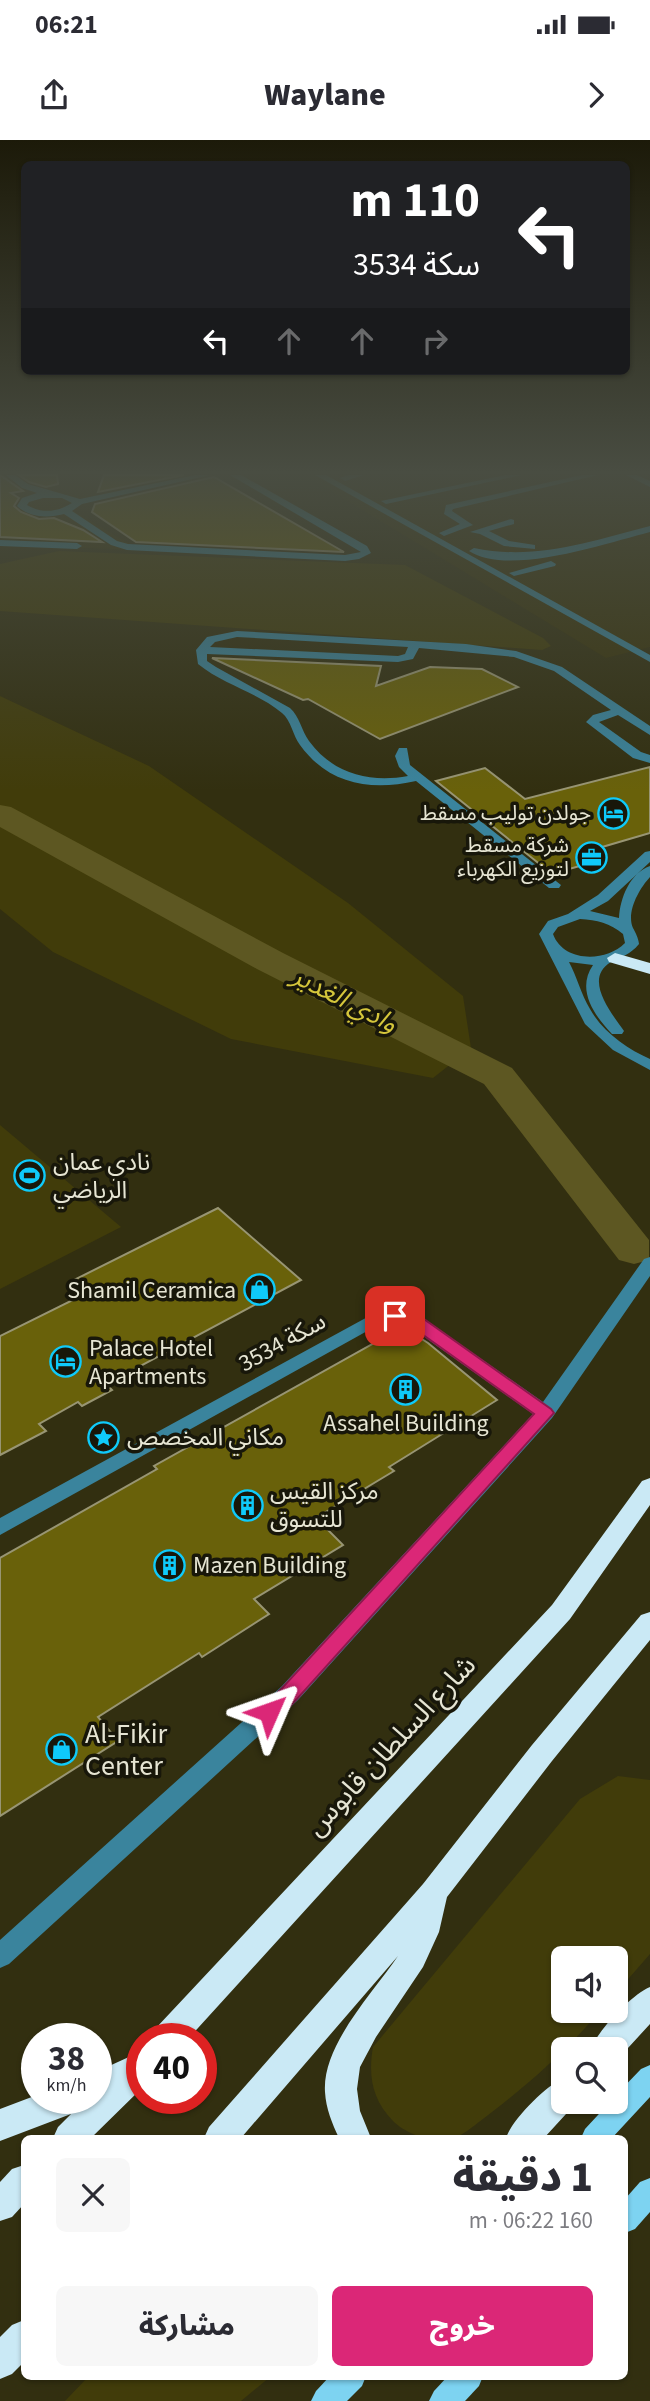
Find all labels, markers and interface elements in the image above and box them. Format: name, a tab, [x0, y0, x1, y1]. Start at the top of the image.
text: 06:21	[35, 6, 98, 43]
text: Waylane	[264, 72, 386, 118]
icon: share	[35, 76, 73, 114]
icon: forward	[577, 76, 615, 114]
text: 110 m	[351, 166, 480, 236]
icon: left	[504, 189, 595, 280]
text: سكة 3534	[353, 242, 480, 288]
icon: left	[197, 322, 235, 360]
icon: ahead	[270, 322, 308, 360]
icon: ahead	[343, 322, 381, 360]
icon: right	[416, 322, 454, 360]
hotel icon: جولدن توليب مسقط	[597, 796, 631, 830]
place label: جولدن توليب مسقط	[420, 798, 591, 828]
place label: شركة مسقط لتوزيع الكهرباء	[457, 830, 569, 884]
office icon: شركة مسقط لتوزيع الكهرباء	[575, 840, 609, 874]
water label: وادي الغدير	[284, 956, 404, 1043]
place label: نادي عمان الرياضي	[53, 1145, 150, 1209]
sports icon: نادي عمان الرياضي	[13, 1159, 47, 1193]
place label: Shamil Ceramica	[67, 1273, 236, 1308]
shop icon: Shamil Ceramica	[242, 1273, 276, 1307]
pin	[365, 1286, 425, 1346]
icon: arrive	[376, 1297, 414, 1335]
street label: سكة 3534	[232, 1304, 332, 1381]
place label: Palace Hotel Apartments	[89, 1331, 213, 1394]
hotel icon: Palace Hotel Apartments	[49, 1345, 83, 1379]
building icon: Assahel Building	[389, 1372, 423, 1406]
place label: Assahel Building	[323, 1406, 489, 1441]
place icon: مكاني المخصص	[87, 1420, 121, 1454]
place label: مكاني المخصص	[127, 1420, 284, 1456]
place label: مركز القيس للتسوق	[270, 1474, 379, 1537]
building icon: مركز القيس للتسوق	[230, 1488, 264, 1522]
building icon: Mazen Building	[153, 1548, 187, 1582]
place label: Mazen Building	[193, 1548, 346, 1583]
street label: شارع السلطان قابوس	[296, 1646, 485, 1845]
position arrow	[232, 1675, 306, 1749]
place label: Al-Fikir Center	[85, 1714, 168, 1786]
shop icon: Al-Fikir Center	[45, 1732, 79, 1766]
map controls	[551, 1946, 628, 2114]
button: sound	[551, 1946, 628, 2023]
speed limit sign: 40	[126, 2023, 217, 2114]
text: 38	[48, 2034, 85, 2084]
button: search	[551, 2037, 628, 2114]
text: km/h	[47, 2073, 86, 2098]
text: 1 دقيقة	[453, 2148, 593, 2208]
button: close	[56, 2158, 130, 2232]
text: 160 m · 06:22	[469, 2204, 593, 2237]
button: مشاركة	[56, 2286, 318, 2366]
button: خروج	[332, 2286, 593, 2366]

